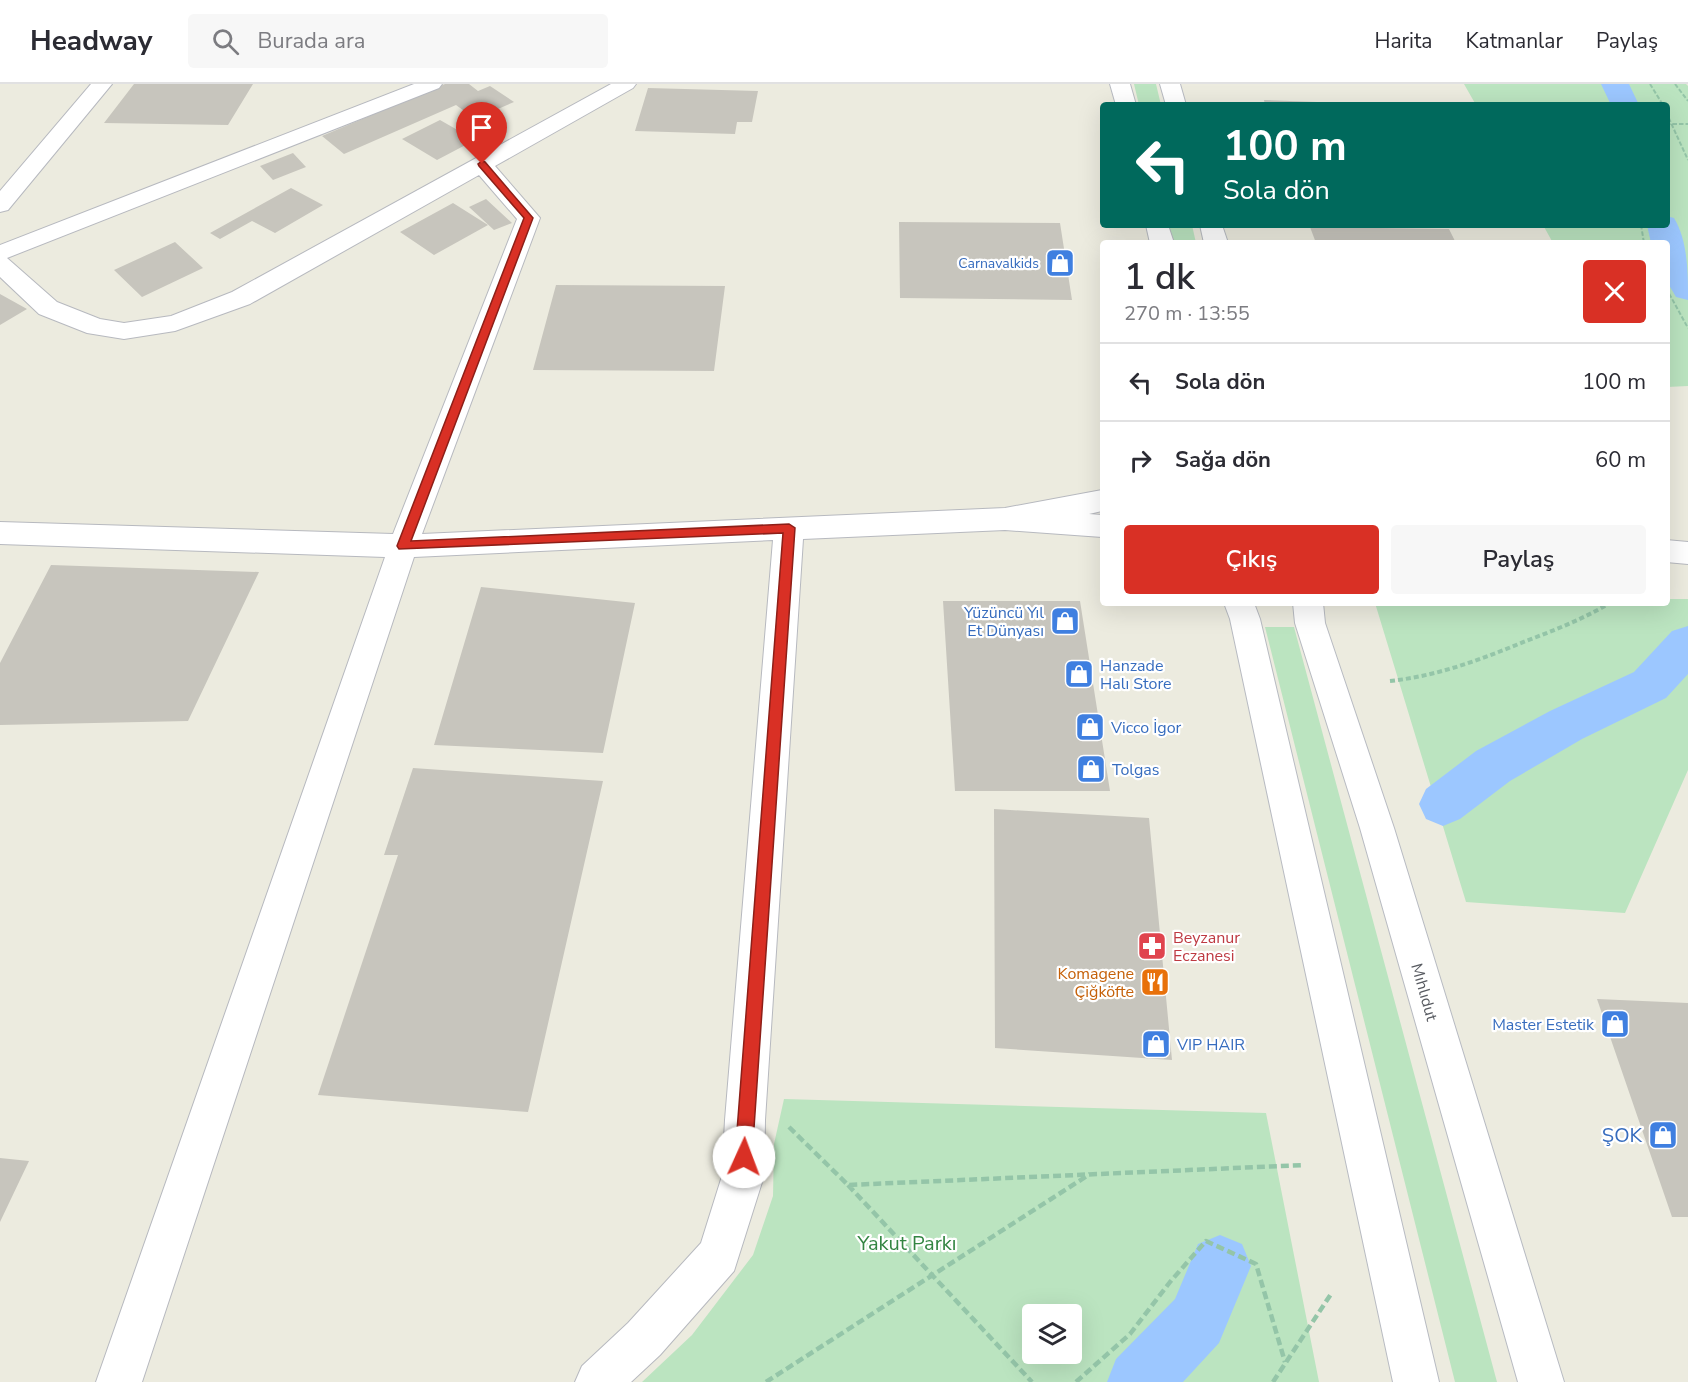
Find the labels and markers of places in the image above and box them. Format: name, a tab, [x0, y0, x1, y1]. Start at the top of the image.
pin	[456, 102, 507, 164]
shop icon: Carnavalkids	[1044, 247, 1076, 279]
place label: Carnavalkids	[958, 254, 1039, 273]
place label: Yüzüncü Yıl Et Dünyası	[963, 602, 1044, 642]
shop icon: Yüzüncü Yıl Et Dünyası	[1049, 605, 1081, 637]
place label: Hanzade Halı Store	[1100, 655, 1172, 695]
shop icon: Hanzade Halı Store	[1063, 658, 1095, 690]
shop icon: Vicco İgor	[1074, 711, 1106, 743]
place label: Vicco İgor	[1110, 717, 1182, 739]
shop icon: Tolgas	[1075, 753, 1107, 785]
place label: Tolgas	[1112, 759, 1160, 781]
place label: Beyzanur Eczanesi	[1173, 927, 1240, 967]
pharmacy icon: Beyzanur Eczanesi	[1136, 930, 1168, 962]
place label: Komagene Çiğköfte	[1058, 963, 1134, 1003]
restaurant icon: Komagene Çiğköfte	[1139, 966, 1171, 998]
shop icon: Master Estetik	[1599, 1008, 1631, 1040]
place label: Master Estetik	[1492, 1014, 1595, 1036]
shop icon: VIP HAIR	[1140, 1028, 1172, 1060]
place label: VIP HAIR	[1176, 1034, 1245, 1056]
shop icon: ŞOK	[1647, 1119, 1679, 1151]
place label: ŞOK	[1602, 1122, 1642, 1149]

